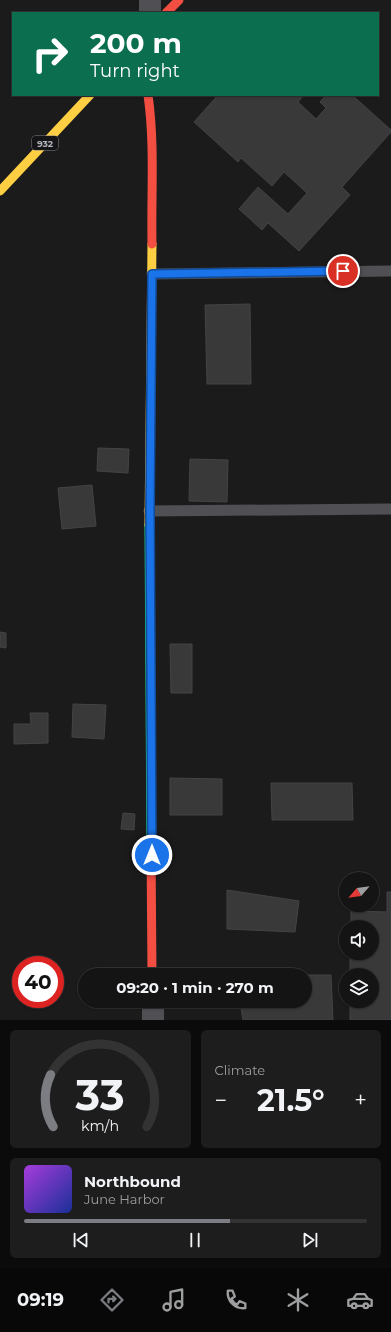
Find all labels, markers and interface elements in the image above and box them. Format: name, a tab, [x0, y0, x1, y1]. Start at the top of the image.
text: 200 m	[90, 26, 182, 60]
icon: right	[24, 28, 76, 80]
text: Turn right	[90, 60, 180, 82]
road number: 932	[32, 136, 58, 150]
pin	[326, 254, 360, 288]
icon: arrive	[332, 260, 354, 282]
position arrow	[131, 834, 173, 876]
north arrow	[339, 872, 379, 912]
map controls	[339, 872, 379, 1008]
button: sound	[339, 920, 379, 960]
speed limit sign: 40	[12, 956, 64, 1008]
button: layers	[339, 968, 379, 1008]
text: 09:20 · 1 min · 270 m	[116, 978, 274, 997]
text: Climate	[215, 1062, 265, 1078]
text: 33	[75, 1070, 125, 1120]
text: 21.5°	[257, 1082, 325, 1119]
text: −	[215, 1087, 227, 1114]
text: +	[354, 1087, 367, 1114]
text: km/h	[81, 1117, 119, 1135]
text: Northbound	[84, 1172, 181, 1191]
text: June Harbor	[84, 1191, 165, 1207]
icon: previous	[70, 1229, 92, 1251]
icon: pause	[184, 1229, 206, 1251]
icon: next	[299, 1229, 321, 1251]
icon: directions	[98, 1286, 126, 1314]
icon: music	[160, 1286, 188, 1314]
icon: phone	[222, 1286, 250, 1314]
icon: climate	[284, 1286, 312, 1314]
icon: car	[346, 1286, 374, 1314]
text: 09:19	[17, 1289, 64, 1311]

